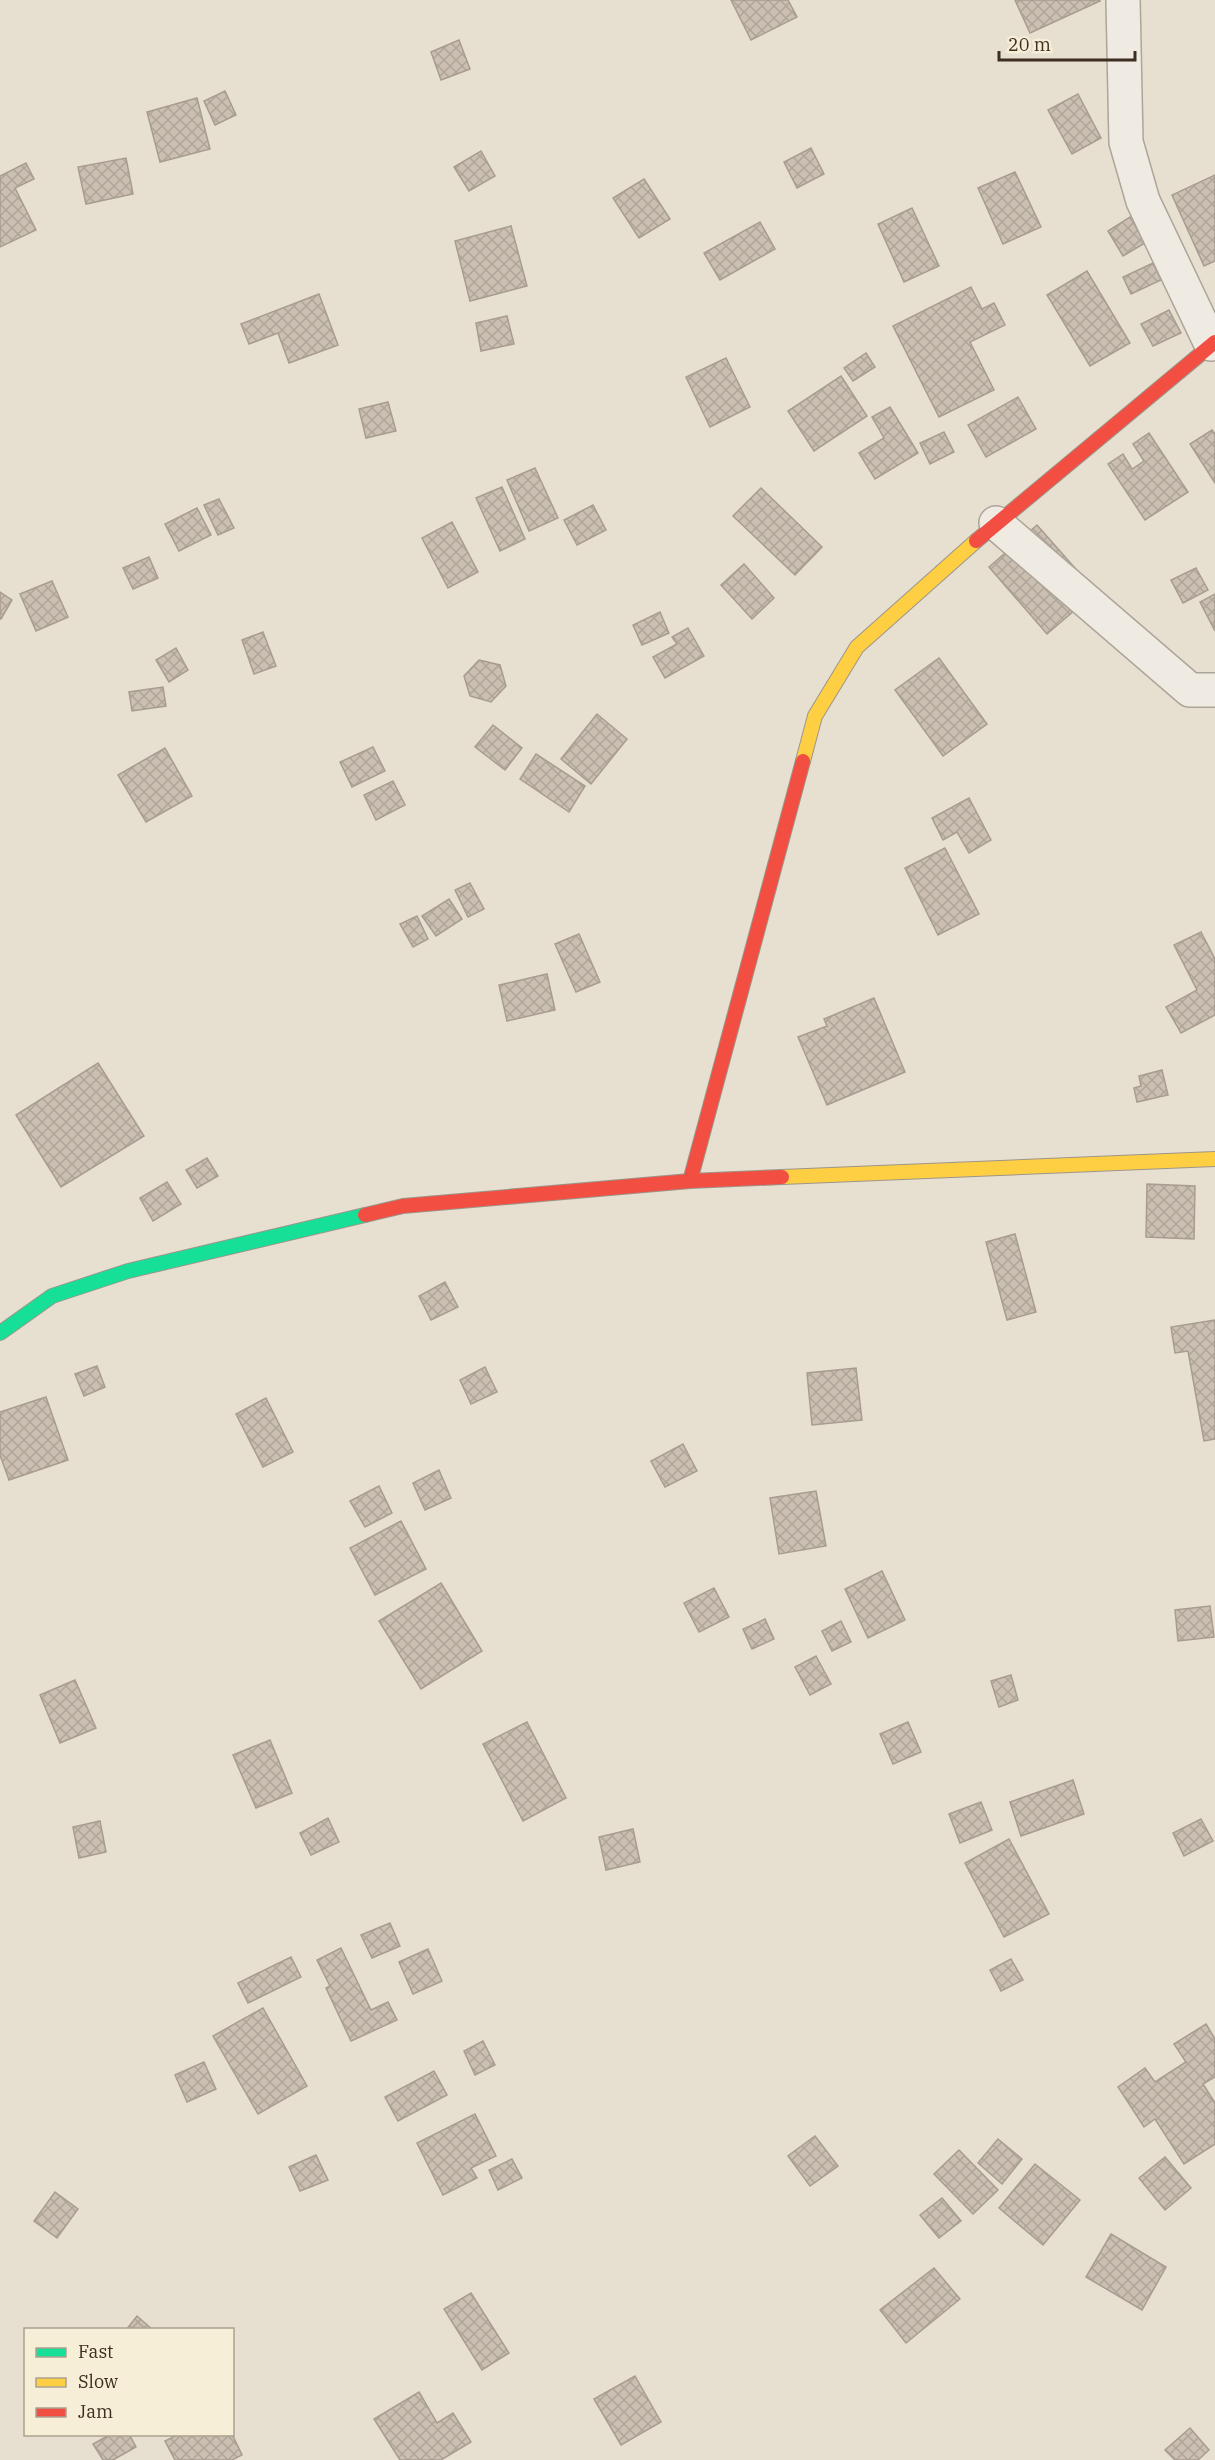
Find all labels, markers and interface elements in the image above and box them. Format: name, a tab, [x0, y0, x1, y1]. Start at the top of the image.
scale bar	[999, 24, 1136, 62]
text: 20 m	[1008, 33, 1051, 56]
legend	[24, 2328, 234, 2436]
text: Fast	[78, 2340, 113, 2363]
text: Slow	[78, 2370, 118, 2393]
text: Jam	[78, 2400, 113, 2423]

